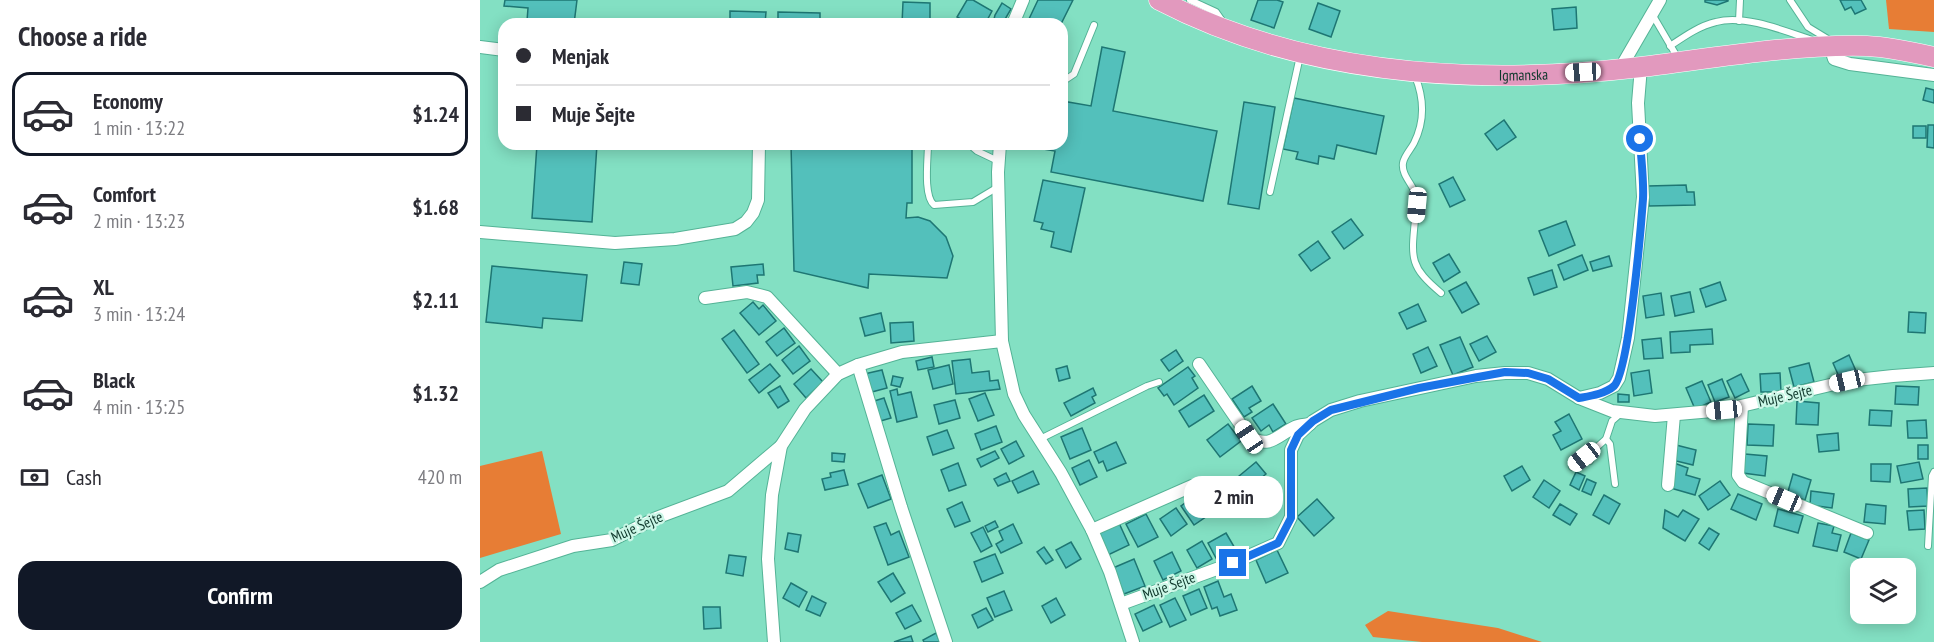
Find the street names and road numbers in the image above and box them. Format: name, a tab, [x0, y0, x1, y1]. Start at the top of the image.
street label: Igmanska	[1499, 65, 1548, 85]
street label: Muje Šejte	[1756, 380, 1814, 411]
street label: Muje Šejte	[608, 507, 666, 546]
street label: Muje Šejte	[1140, 567, 1198, 604]

